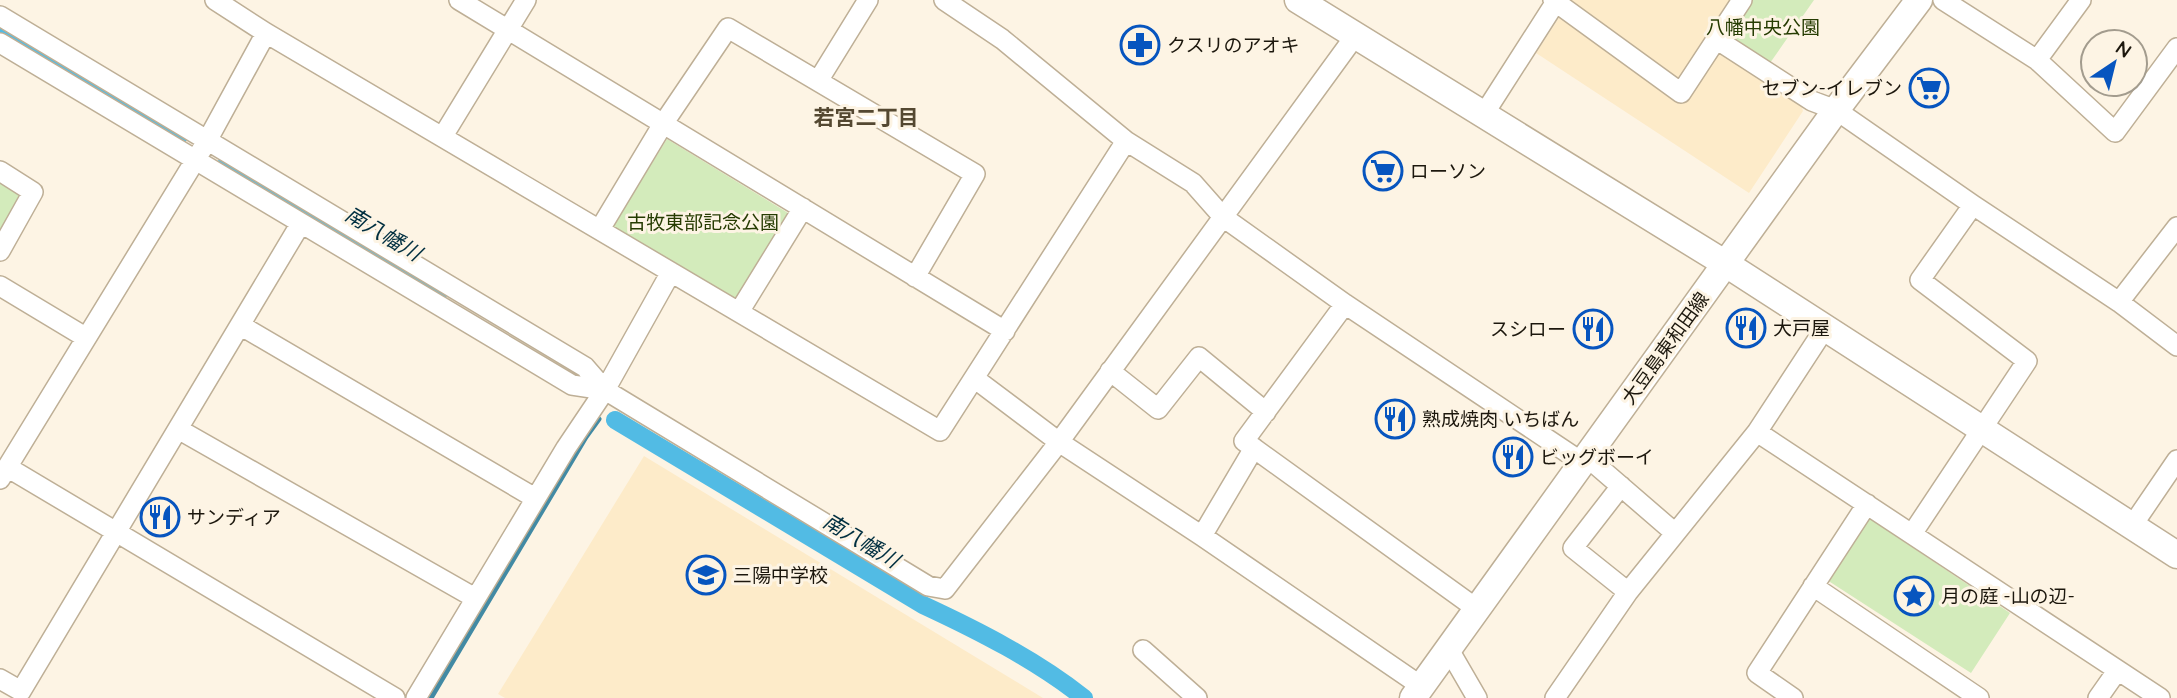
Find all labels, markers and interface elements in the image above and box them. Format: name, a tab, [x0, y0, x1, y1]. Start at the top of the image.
park label: 八幡中央公園	[1706, 15, 1820, 39]
pharmacy icon: クスリのアオキ	[1119, 24, 1161, 66]
north arrow	[2079, 28, 2149, 98]
place label: クスリのアオキ	[1167, 33, 1299, 57]
text: N	[2111, 35, 2136, 63]
supermarket icon: セブン-イレブン	[1908, 67, 1950, 109]
place label: セブン-イレブン	[1762, 76, 1902, 100]
district label: 若宮二丁目	[814, 104, 919, 130]
supermarket icon: ローソン	[1362, 150, 1404, 192]
place label: ローソン	[1410, 159, 1486, 183]
water label: 南八幡川	[341, 200, 428, 267]
park label: 古牧東部記念公園	[627, 210, 779, 234]
street label: 大豆島東和田線	[1616, 287, 1714, 409]
restaurant icon: 大戸屋	[1725, 307, 1767, 349]
restaurant icon: スシロー	[1572, 308, 1614, 350]
place label: 大戸屋	[1773, 316, 1830, 340]
place label: スシロー	[1490, 317, 1566, 341]
restaurant icon: 熟成焼肉 いちばん	[1374, 398, 1416, 440]
place label: 熟成焼肉 いちばん	[1422, 407, 1579, 431]
restaurant icon: ビッグボーイ	[1492, 436, 1534, 478]
place label: ビッグボーイ	[1540, 445, 1654, 469]
restaurant icon: サンディア	[139, 496, 181, 538]
place label: サンディア	[187, 505, 281, 529]
water label: 南八幡川	[819, 507, 906, 574]
school or university icon: 三陽中学校	[685, 554, 727, 596]
place label: 三陽中学校	[733, 563, 828, 587]
place icon: 月の庭 -山の辺-	[1893, 575, 1935, 617]
place label: 月の庭 -山の辺-	[1941, 584, 2075, 608]

